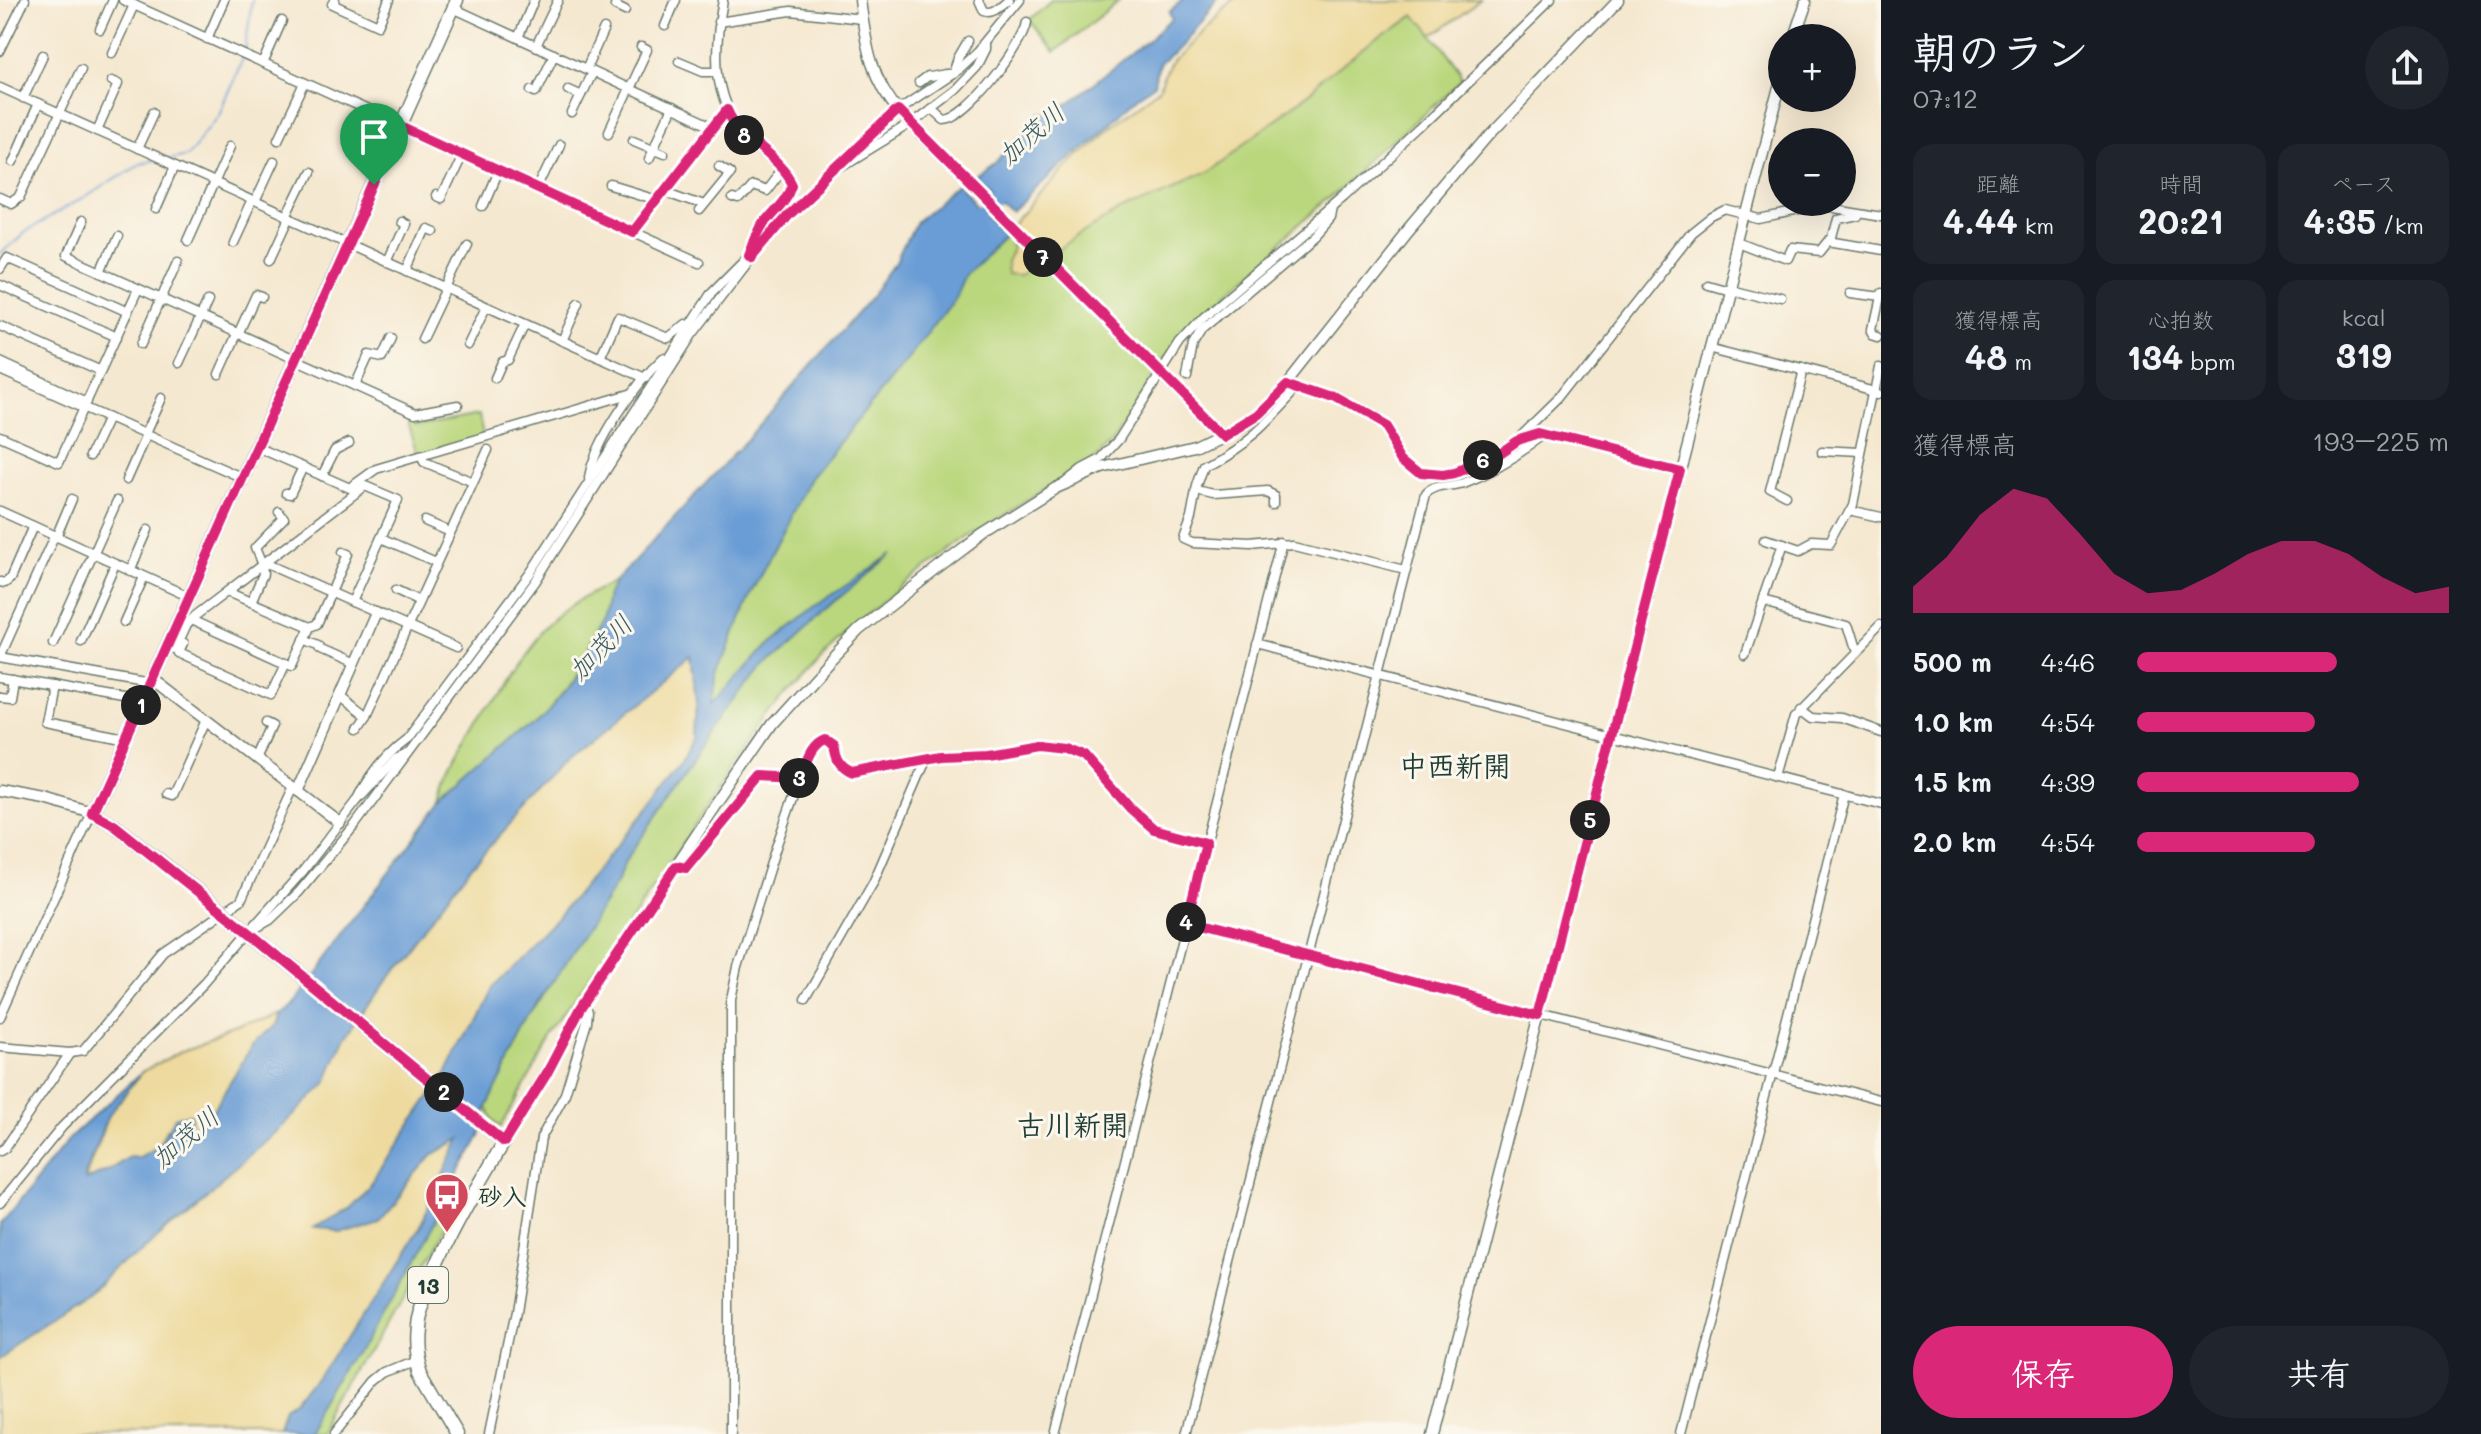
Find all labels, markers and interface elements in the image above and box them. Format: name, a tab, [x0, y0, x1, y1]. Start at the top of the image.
text: 朝のラン	[1913, 22, 2089, 79]
map controls	[1768, 24, 1856, 216]
button: +	[1768, 24, 1856, 112]
button: share	[2365, 26, 2449, 110]
text: 07:12	[1913, 81, 1978, 115]
water label: 加茂川	[990, 95, 1072, 171]
pin	[340, 103, 408, 185]
icon: arrive	[352, 115, 396, 159]
pin: 8	[724, 115, 764, 155]
text: 8	[737, 120, 751, 149]
button: −	[1768, 128, 1856, 216]
text: 距離	[1976, 169, 2020, 198]
text: 時間	[2159, 169, 2203, 198]
text: ペース	[2331, 169, 2396, 198]
text: 4.44	[1943, 198, 2018, 243]
text: 20:21	[2138, 198, 2224, 243]
text: 4:35	[2303, 198, 2376, 243]
text: km	[2018, 211, 2054, 240]
text: /km	[2376, 211, 2424, 240]
pin: 7	[1023, 237, 1063, 277]
text: 7	[1037, 242, 1049, 271]
text: kcal	[2342, 303, 2386, 332]
text: 獲得標高	[1954, 305, 2042, 334]
text: 心拍数	[2148, 305, 2214, 334]
text: 319	[2336, 332, 2392, 377]
text: 48	[1965, 334, 2007, 379]
text: 134	[2126, 334, 2183, 379]
text: m	[2007, 347, 2032, 376]
text: bpm	[2183, 347, 2236, 376]
text: 193–225 m	[2312, 424, 2449, 458]
text: 獲得標高	[1913, 427, 2017, 461]
pin: 6	[1463, 440, 1503, 480]
text: 6	[1476, 445, 1490, 474]
water label: 加茂川	[561, 607, 639, 687]
text: 500 m	[1913, 645, 1992, 679]
text: 4:46	[2041, 645, 2095, 679]
pin: 1	[121, 685, 161, 725]
text: 1	[136, 690, 146, 719]
text: 1.0 km	[1913, 705, 1993, 739]
text: 4:54	[2041, 705, 2095, 739]
district label: 中西新開	[1399, 747, 1511, 783]
pin: 3	[779, 758, 819, 798]
text: 3	[792, 763, 806, 792]
text: 1.5 km	[1913, 765, 1992, 799]
text: 4:39	[2041, 765, 2095, 799]
pin: 5	[1570, 800, 1610, 840]
text: 5	[1584, 805, 1596, 834]
text: 2.0 km	[1913, 825, 1996, 859]
text: 4:54	[2041, 825, 2095, 859]
pin: 4	[1166, 902, 1206, 942]
text: 4	[1179, 907, 1193, 936]
pin: 2	[424, 1072, 464, 1112]
text: 2	[438, 1077, 450, 1106]
water label: 加茂川	[144, 1099, 226, 1175]
district label: 古川新開	[1017, 1106, 1129, 1142]
bus stop icon: 砂入	[423, 1171, 471, 1234]
place label: 砂入	[478, 1180, 526, 1211]
road number: 13	[408, 1267, 448, 1303]
button: 保存	[1913, 1326, 2173, 1418]
button: 共有	[2189, 1326, 2449, 1418]

